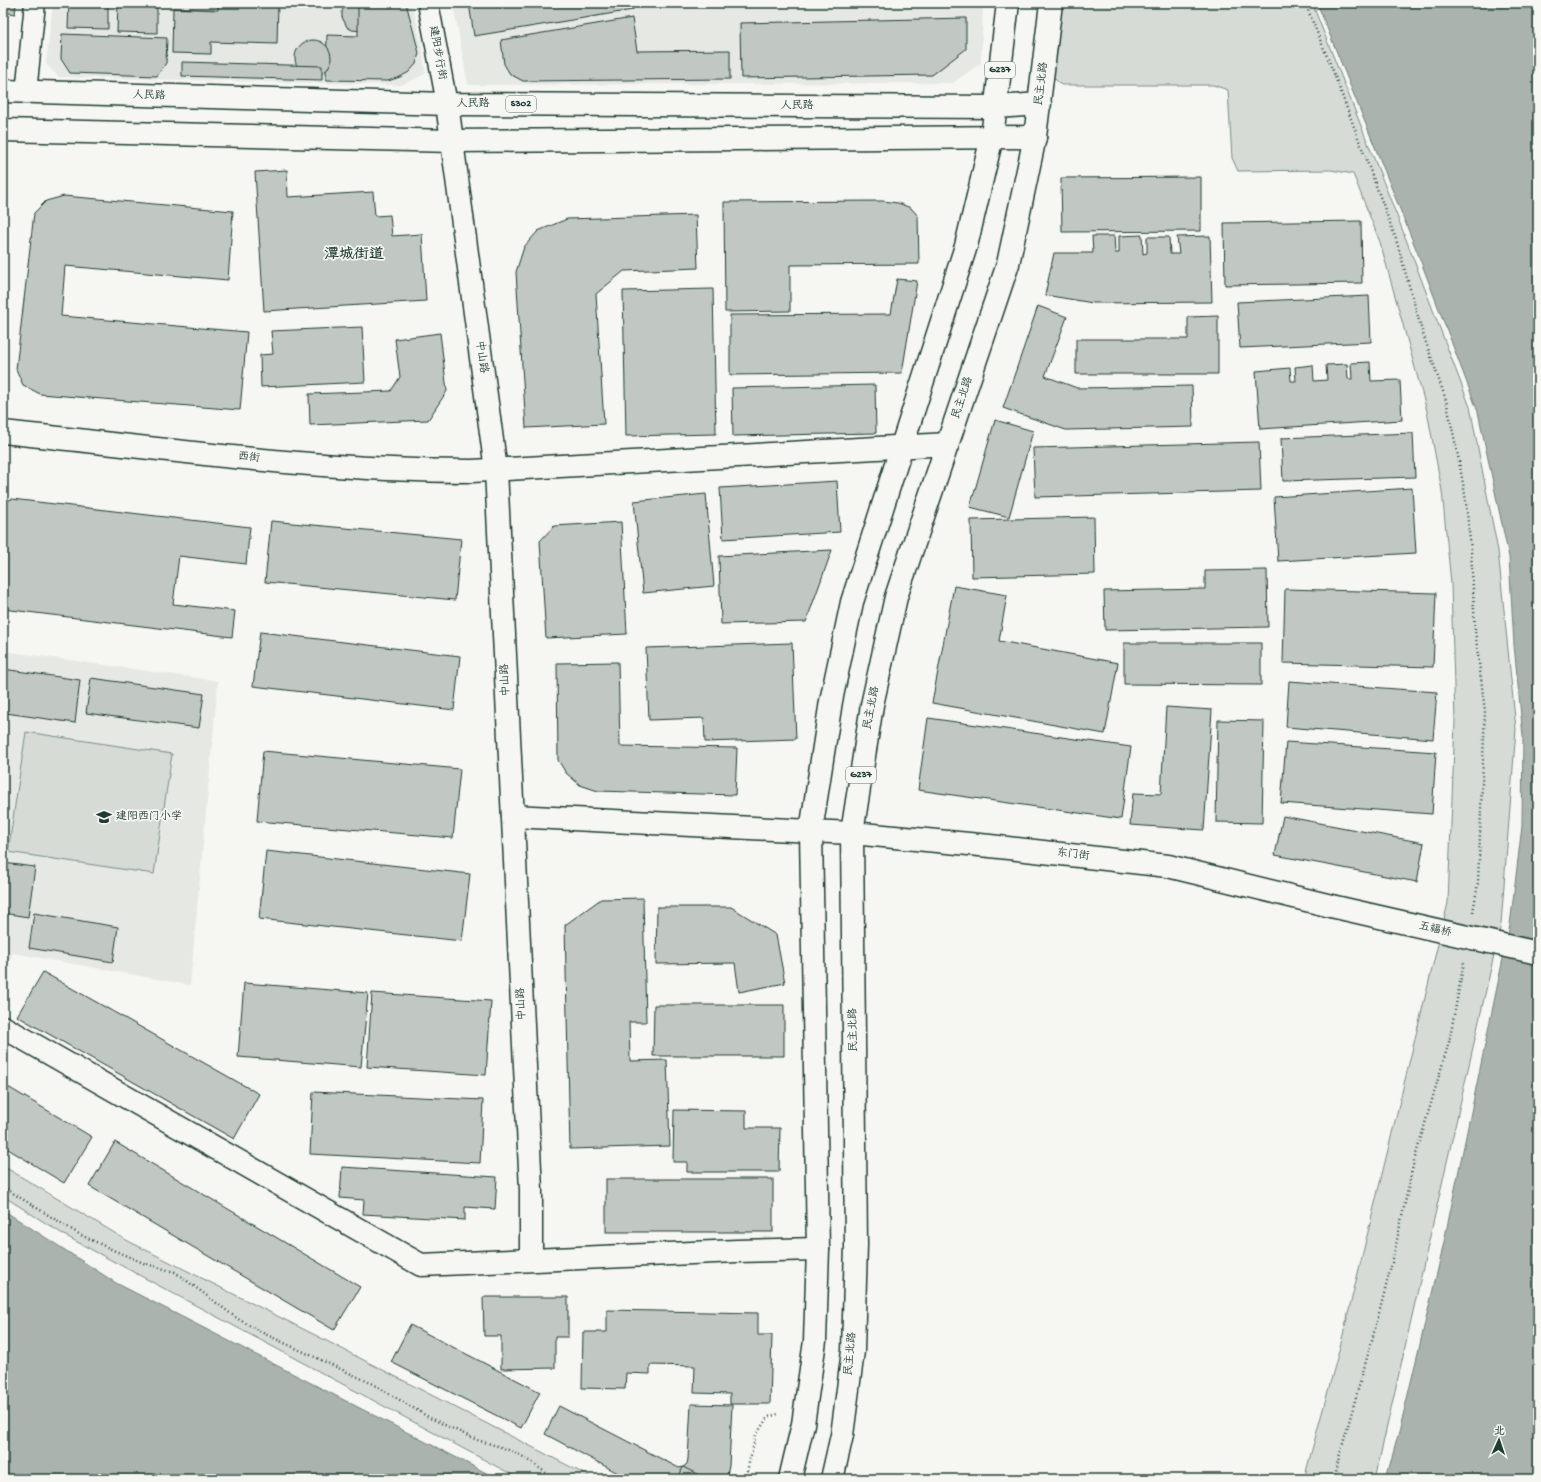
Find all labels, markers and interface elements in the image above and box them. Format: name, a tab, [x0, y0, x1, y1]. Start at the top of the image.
street label: 建阳步行街	[426, 25, 449, 82]
street label: 民主北路	[1032, 61, 1051, 107]
road number: G237	[985, 62, 1015, 78]
street label: 人民路	[132, 88, 166, 103]
road number: S302	[506, 96, 536, 112]
street label: 人民路	[457, 97, 490, 110]
street label: 人民路	[781, 99, 814, 112]
district label: 潭城街道	[324, 246, 384, 264]
street label: 中山路	[473, 340, 490, 374]
street label: 民主北路	[950, 375, 976, 421]
street label: 西街	[237, 450, 262, 465]
street label: 中山路	[498, 663, 513, 697]
street label: 民主北路	[861, 685, 882, 731]
road number: G237	[846, 767, 876, 783]
school or university icon: 建阳西门小学	[95, 808, 113, 826]
place label: 建阳西门小学	[116, 809, 182, 823]
street label: 东门街	[1056, 846, 1091, 863]
street label: 五福桥	[1418, 919, 1453, 940]
street label: 中山路	[514, 987, 529, 1021]
street label: 民主北路	[847, 1008, 860, 1052]
street label: 民主北路	[842, 1331, 859, 1376]
north arrow	[1479, 1420, 1519, 1460]
text: 北	[1494, 1426, 1505, 1438]

